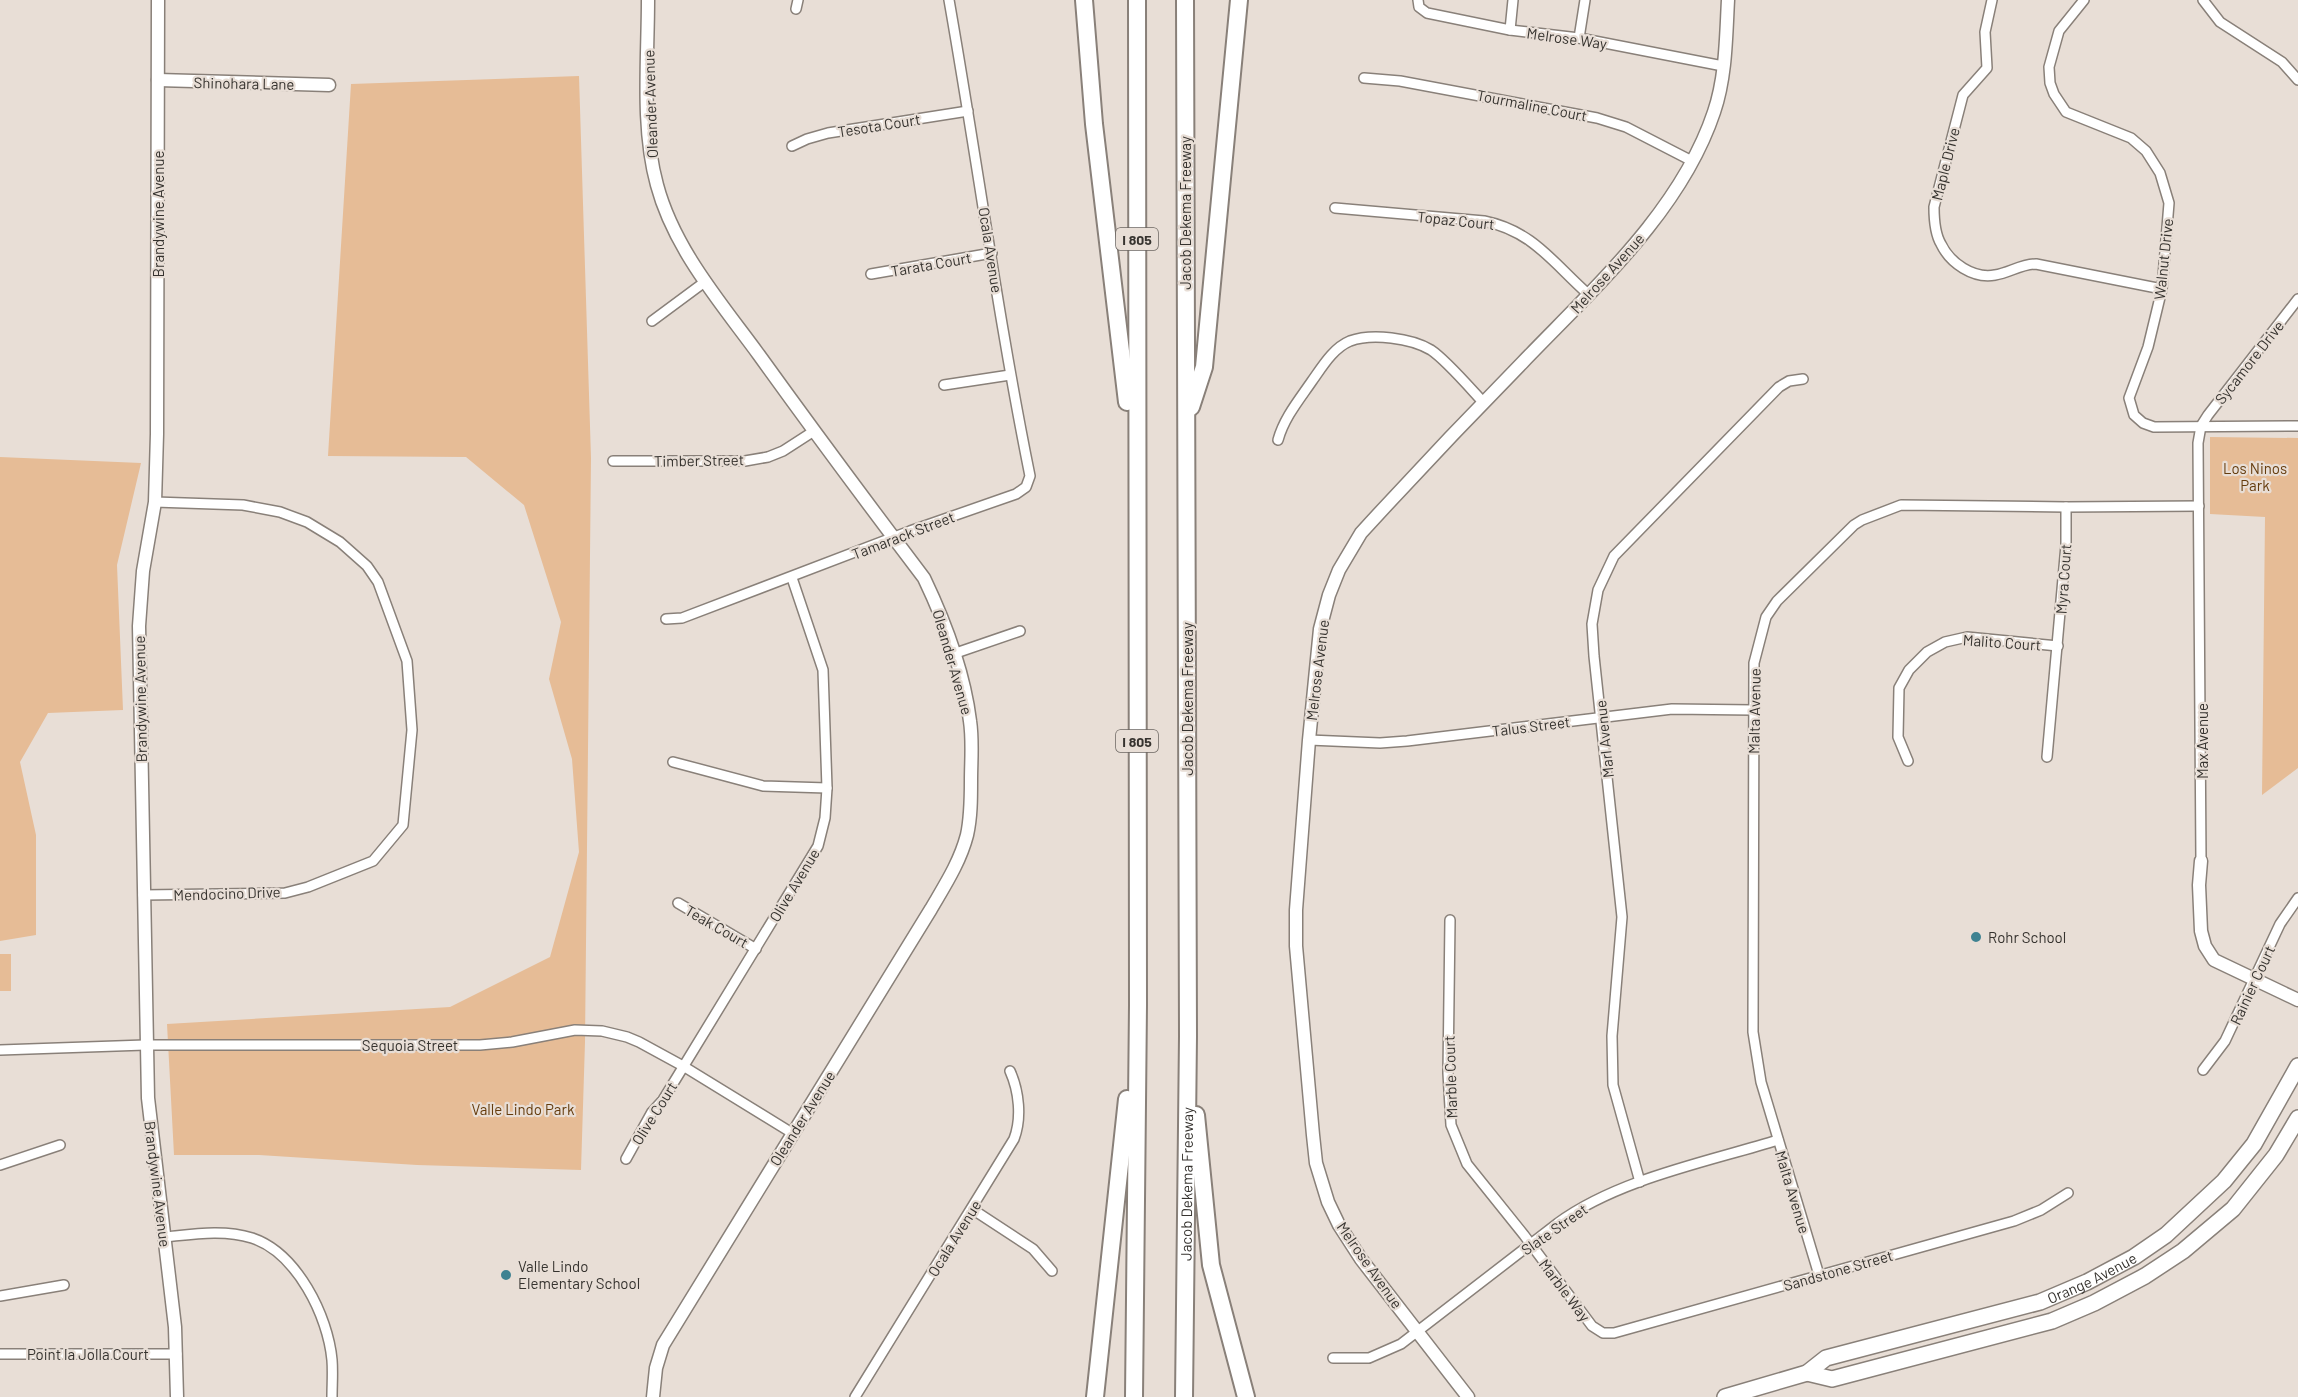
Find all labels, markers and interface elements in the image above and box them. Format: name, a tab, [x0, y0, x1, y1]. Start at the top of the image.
street label: Melrose Way	[1526, 23, 1608, 53]
street label: Oleander Avenue	[639, 49, 661, 159]
street label: Shinohara Lane	[193, 73, 295, 93]
street label: Tourmaline Court	[1475, 85, 1589, 125]
street label: Tesota Court	[836, 110, 922, 140]
street label: Maple Drive	[1927, 126, 1963, 202]
street label: Jacob Dekema Freeway	[1176, 136, 1194, 290]
street label: Brandywine Avenue	[149, 151, 167, 277]
street label: Ocala Avenue	[975, 206, 1007, 294]
street label: Topaz Court	[1416, 207, 1496, 233]
street label: Walnut Drive	[2150, 217, 2176, 301]
road number: I 805	[1116, 228, 1158, 250]
street label: Melrose Avenue	[1566, 229, 1648, 317]
street label: Tarata Court	[889, 248, 973, 280]
street label: Sycamore Drive	[2211, 317, 2287, 407]
street label: Timber Street	[654, 450, 744, 470]
park label: Los Ninos Park	[2223, 459, 2287, 494]
street label: Tamarack Street	[849, 507, 957, 563]
street label: Myra Court	[2052, 543, 2074, 615]
street label: Oleander Avenue	[929, 607, 977, 717]
street label: Melrose Avenue	[1302, 618, 1332, 722]
street label: Jacob Dekema Freeway	[1178, 622, 1196, 776]
street label: Malito Court	[1962, 630, 2042, 654]
street label: Brandywine Avenue	[130, 635, 150, 763]
street label: Malta Avenue	[1744, 668, 1764, 754]
street label: Marl Avenue	[1591, 699, 1617, 779]
street label: Max Avenue	[2193, 703, 2211, 779]
street label: Talus Street	[1491, 712, 1571, 740]
road number: I 805	[1116, 730, 1158, 752]
street label: Olive Avenue	[765, 845, 823, 925]
street label: Mendocino Drive	[173, 882, 281, 904]
street label: Teak Court	[682, 901, 752, 951]
place label: Rohr School	[1988, 928, 2066, 946]
marker: Rohr School	[1969, 930, 1983, 944]
street label: Rainier Court	[2226, 942, 2278, 1028]
street label: Marble Court	[1440, 1035, 1460, 1119]
street label: Sequoia Street	[362, 1036, 458, 1054]
street label: Oleander Avenue	[766, 1067, 838, 1169]
street label: Olive Court	[628, 1078, 680, 1148]
park label: Valle Lindo Park	[472, 1100, 575, 1118]
street label: Jacob Dekema Freeway	[1177, 1107, 1196, 1261]
street label: Brandywine Avenue	[141, 1120, 175, 1248]
street label: Malta Avenue	[1772, 1148, 1814, 1236]
street label: Ocala Avenue	[923, 1197, 985, 1279]
street label: Slate Street	[1517, 1200, 1591, 1258]
street label: Melrose Avenue	[1333, 1218, 1407, 1312]
street label: Sandstone Street	[1781, 1246, 1895, 1294]
street label: Orange Avenue	[2044, 1248, 2140, 1307]
street label: Marble Way	[1536, 1255, 1594, 1325]
place label: Valle Lindo Elementary School	[518, 1257, 640, 1292]
marker: Valle Lindo Elementary School	[499, 1268, 513, 1282]
street label: Point la Jolla Court	[27, 1345, 149, 1363]

